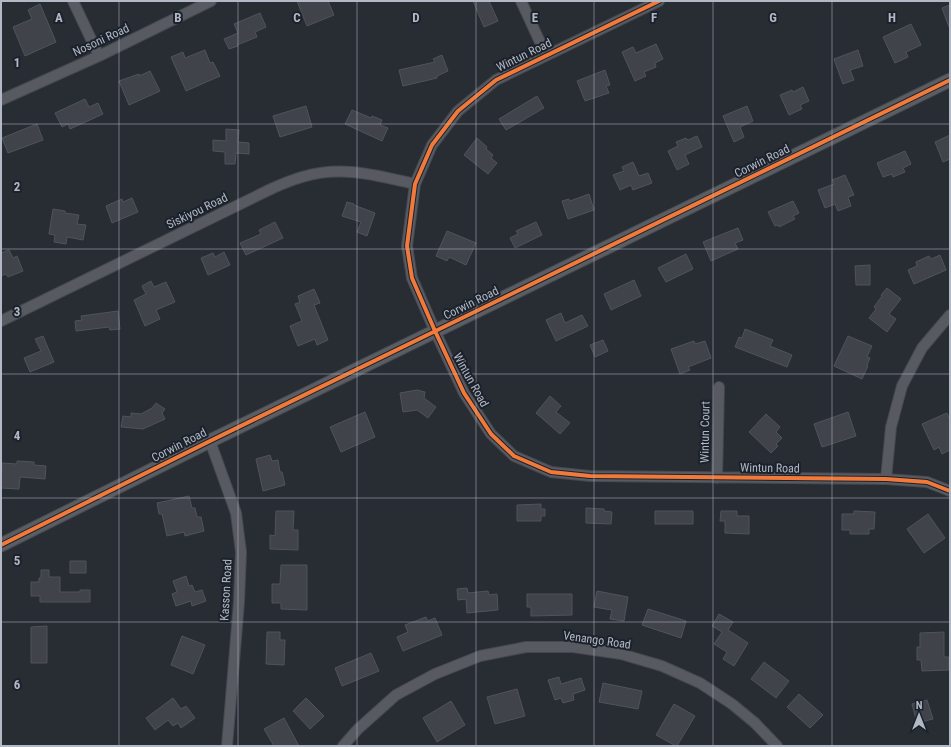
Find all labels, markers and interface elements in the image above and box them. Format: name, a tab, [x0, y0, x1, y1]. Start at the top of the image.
text: A	[55, 10, 63, 25]
text: B	[174, 10, 182, 25]
text: C	[293, 10, 301, 25]
text: D	[412, 10, 420, 25]
text: E	[532, 10, 539, 25]
text: F	[651, 10, 657, 25]
text: G	[769, 10, 777, 25]
text: H	[888, 10, 896, 25]
street label: Nosoni Road	[71, 21, 131, 59]
street label: Wintun Road	[494, 36, 554, 74]
text: 1	[14, 55, 20, 70]
street label: Corwin Road	[732, 142, 792, 180]
text: 2	[14, 179, 21, 194]
street label: Siskiyou Road	[164, 190, 230, 232]
street label: Corwin Road	[441, 284, 501, 322]
text: 3	[14, 304, 20, 319]
street label: Wintun Road	[450, 350, 492, 410]
street label: Wintun Court	[697, 401, 713, 463]
street label: Corwin Road	[149, 425, 209, 465]
text: 4	[14, 428, 21, 443]
street label: Wintun Road	[740, 460, 800, 476]
text: 5	[14, 553, 21, 568]
street label: Kasson Road	[217, 559, 235, 621]
street label: Venango Road	[562, 628, 632, 652]
text: 6	[14, 677, 21, 692]
north arrow	[899, 695, 939, 735]
text: N	[916, 699, 923, 712]

